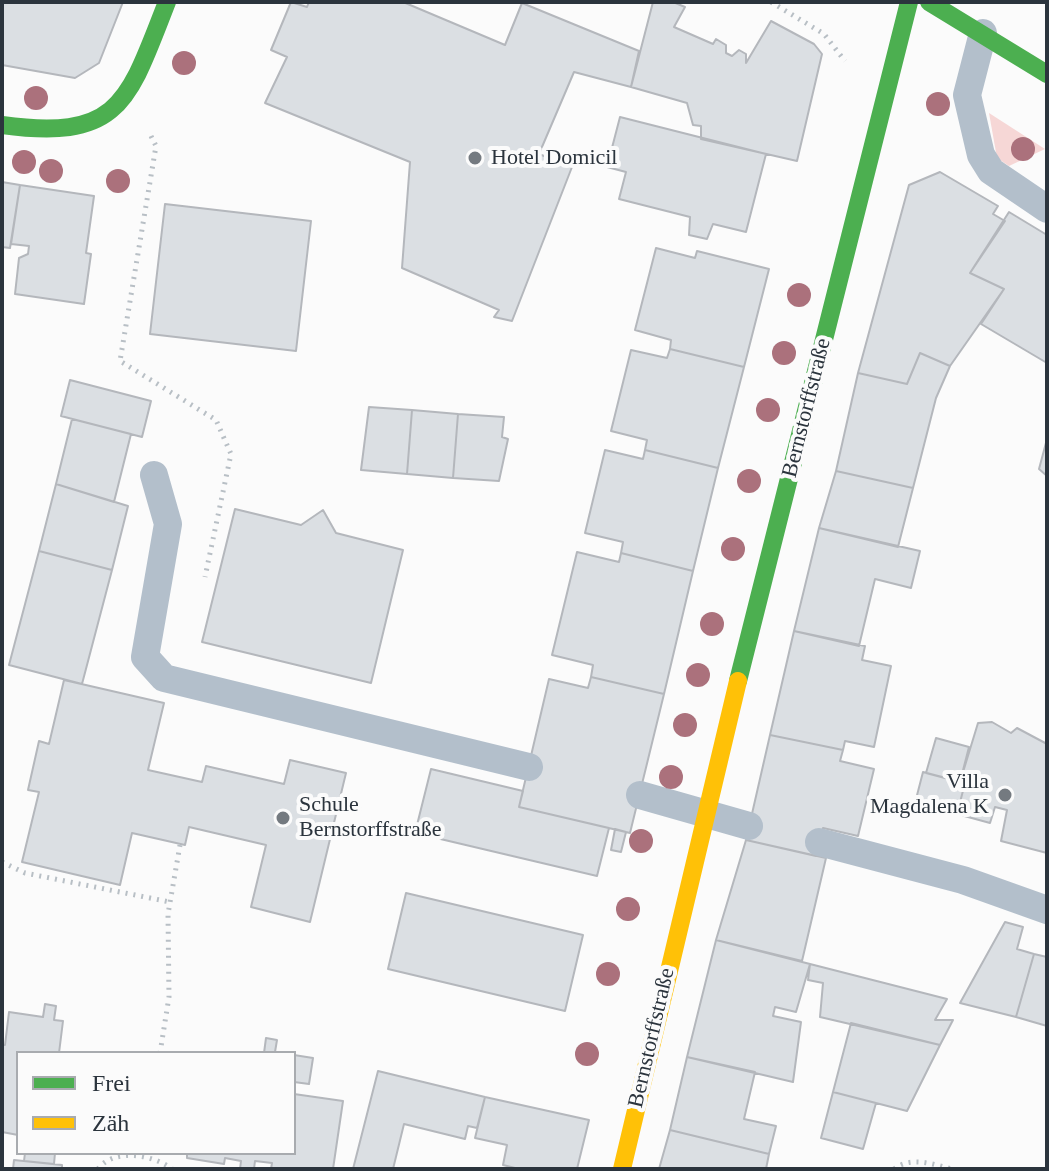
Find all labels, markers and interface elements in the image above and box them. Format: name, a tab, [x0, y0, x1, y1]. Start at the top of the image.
place label: Hotel Domicil	[491, 145, 617, 171]
marker: Hotel Domicil	[466, 149, 484, 167]
street label: Bernstorffstraße	[777, 336, 837, 480]
place label: Villa Magdalena K	[870, 769, 989, 820]
marker: Villa Magdalena K	[996, 786, 1014, 804]
place label: Schule Bernstorffstraße	[299, 792, 442, 844]
marker: Schule Bernstorffstraße	[274, 809, 292, 827]
street label: Bernstorffstraße	[623, 966, 681, 1110]
legend	[16, 1051, 296, 1155]
text: Frei	[92, 1070, 131, 1096]
text: Zäh	[92, 1110, 129, 1136]

